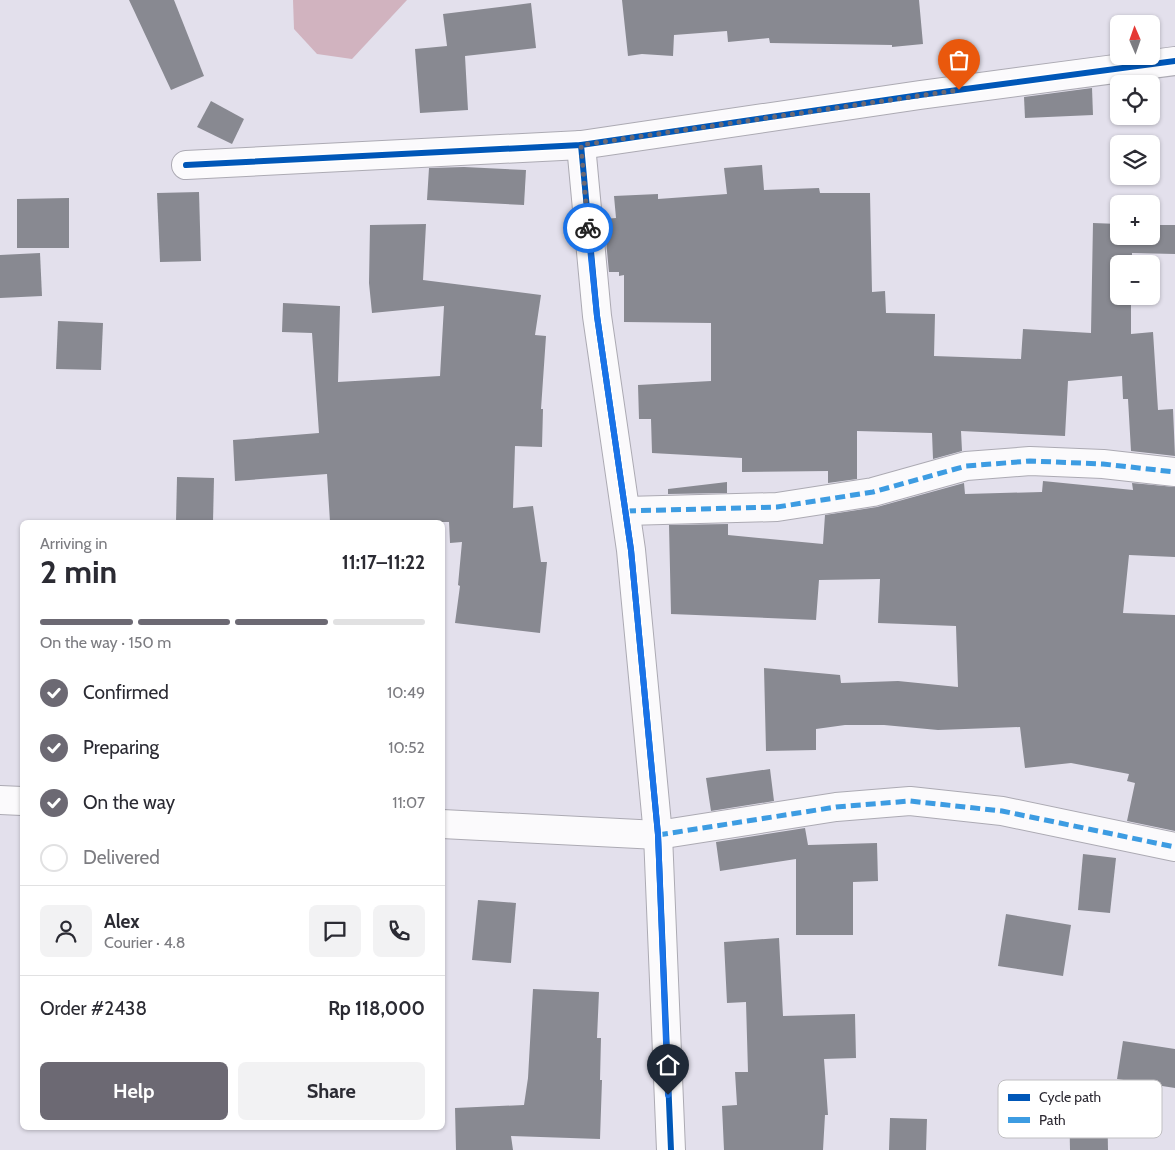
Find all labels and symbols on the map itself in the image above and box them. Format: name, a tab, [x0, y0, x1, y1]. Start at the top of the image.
north arrow	[1110, 15, 1160, 65]
pin	[938, 39, 980, 90]
courier	[563, 203, 613, 253]
pin	[647, 1044, 689, 1095]
legend	[998, 1080, 1162, 1138]
text: Cycle path	[1039, 1088, 1101, 1106]
text: Path	[1039, 1111, 1066, 1129]

